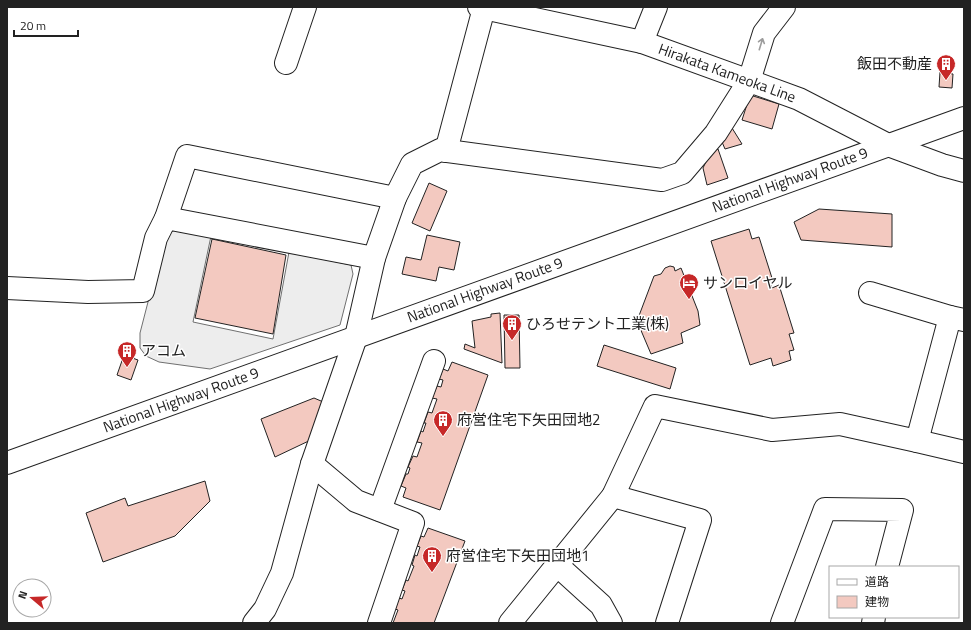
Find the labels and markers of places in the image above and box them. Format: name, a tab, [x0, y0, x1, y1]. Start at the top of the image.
place label: 飯田不動産	[857, 52, 932, 75]
building icon: 飯田不動産	[935, 53, 957, 81]
place label: サンロイヤル	[703, 271, 793, 294]
hotel icon: サンロイヤル	[678, 272, 700, 300]
place label: ひろせテント工業(株)	[526, 312, 669, 335]
building icon: ひろせテント工業(株)	[501, 313, 523, 341]
place label: アコム	[141, 339, 186, 362]
building icon: アコム	[116, 340, 138, 368]
place label: 府営住宅下矢田団地2	[457, 408, 600, 431]
building icon: 府営住宅下矢田団地2	[432, 409, 454, 437]
place label: 府営住宅下矢田団地1	[446, 544, 589, 567]
building icon: 府営住宅下矢田団地1	[421, 545, 443, 573]

